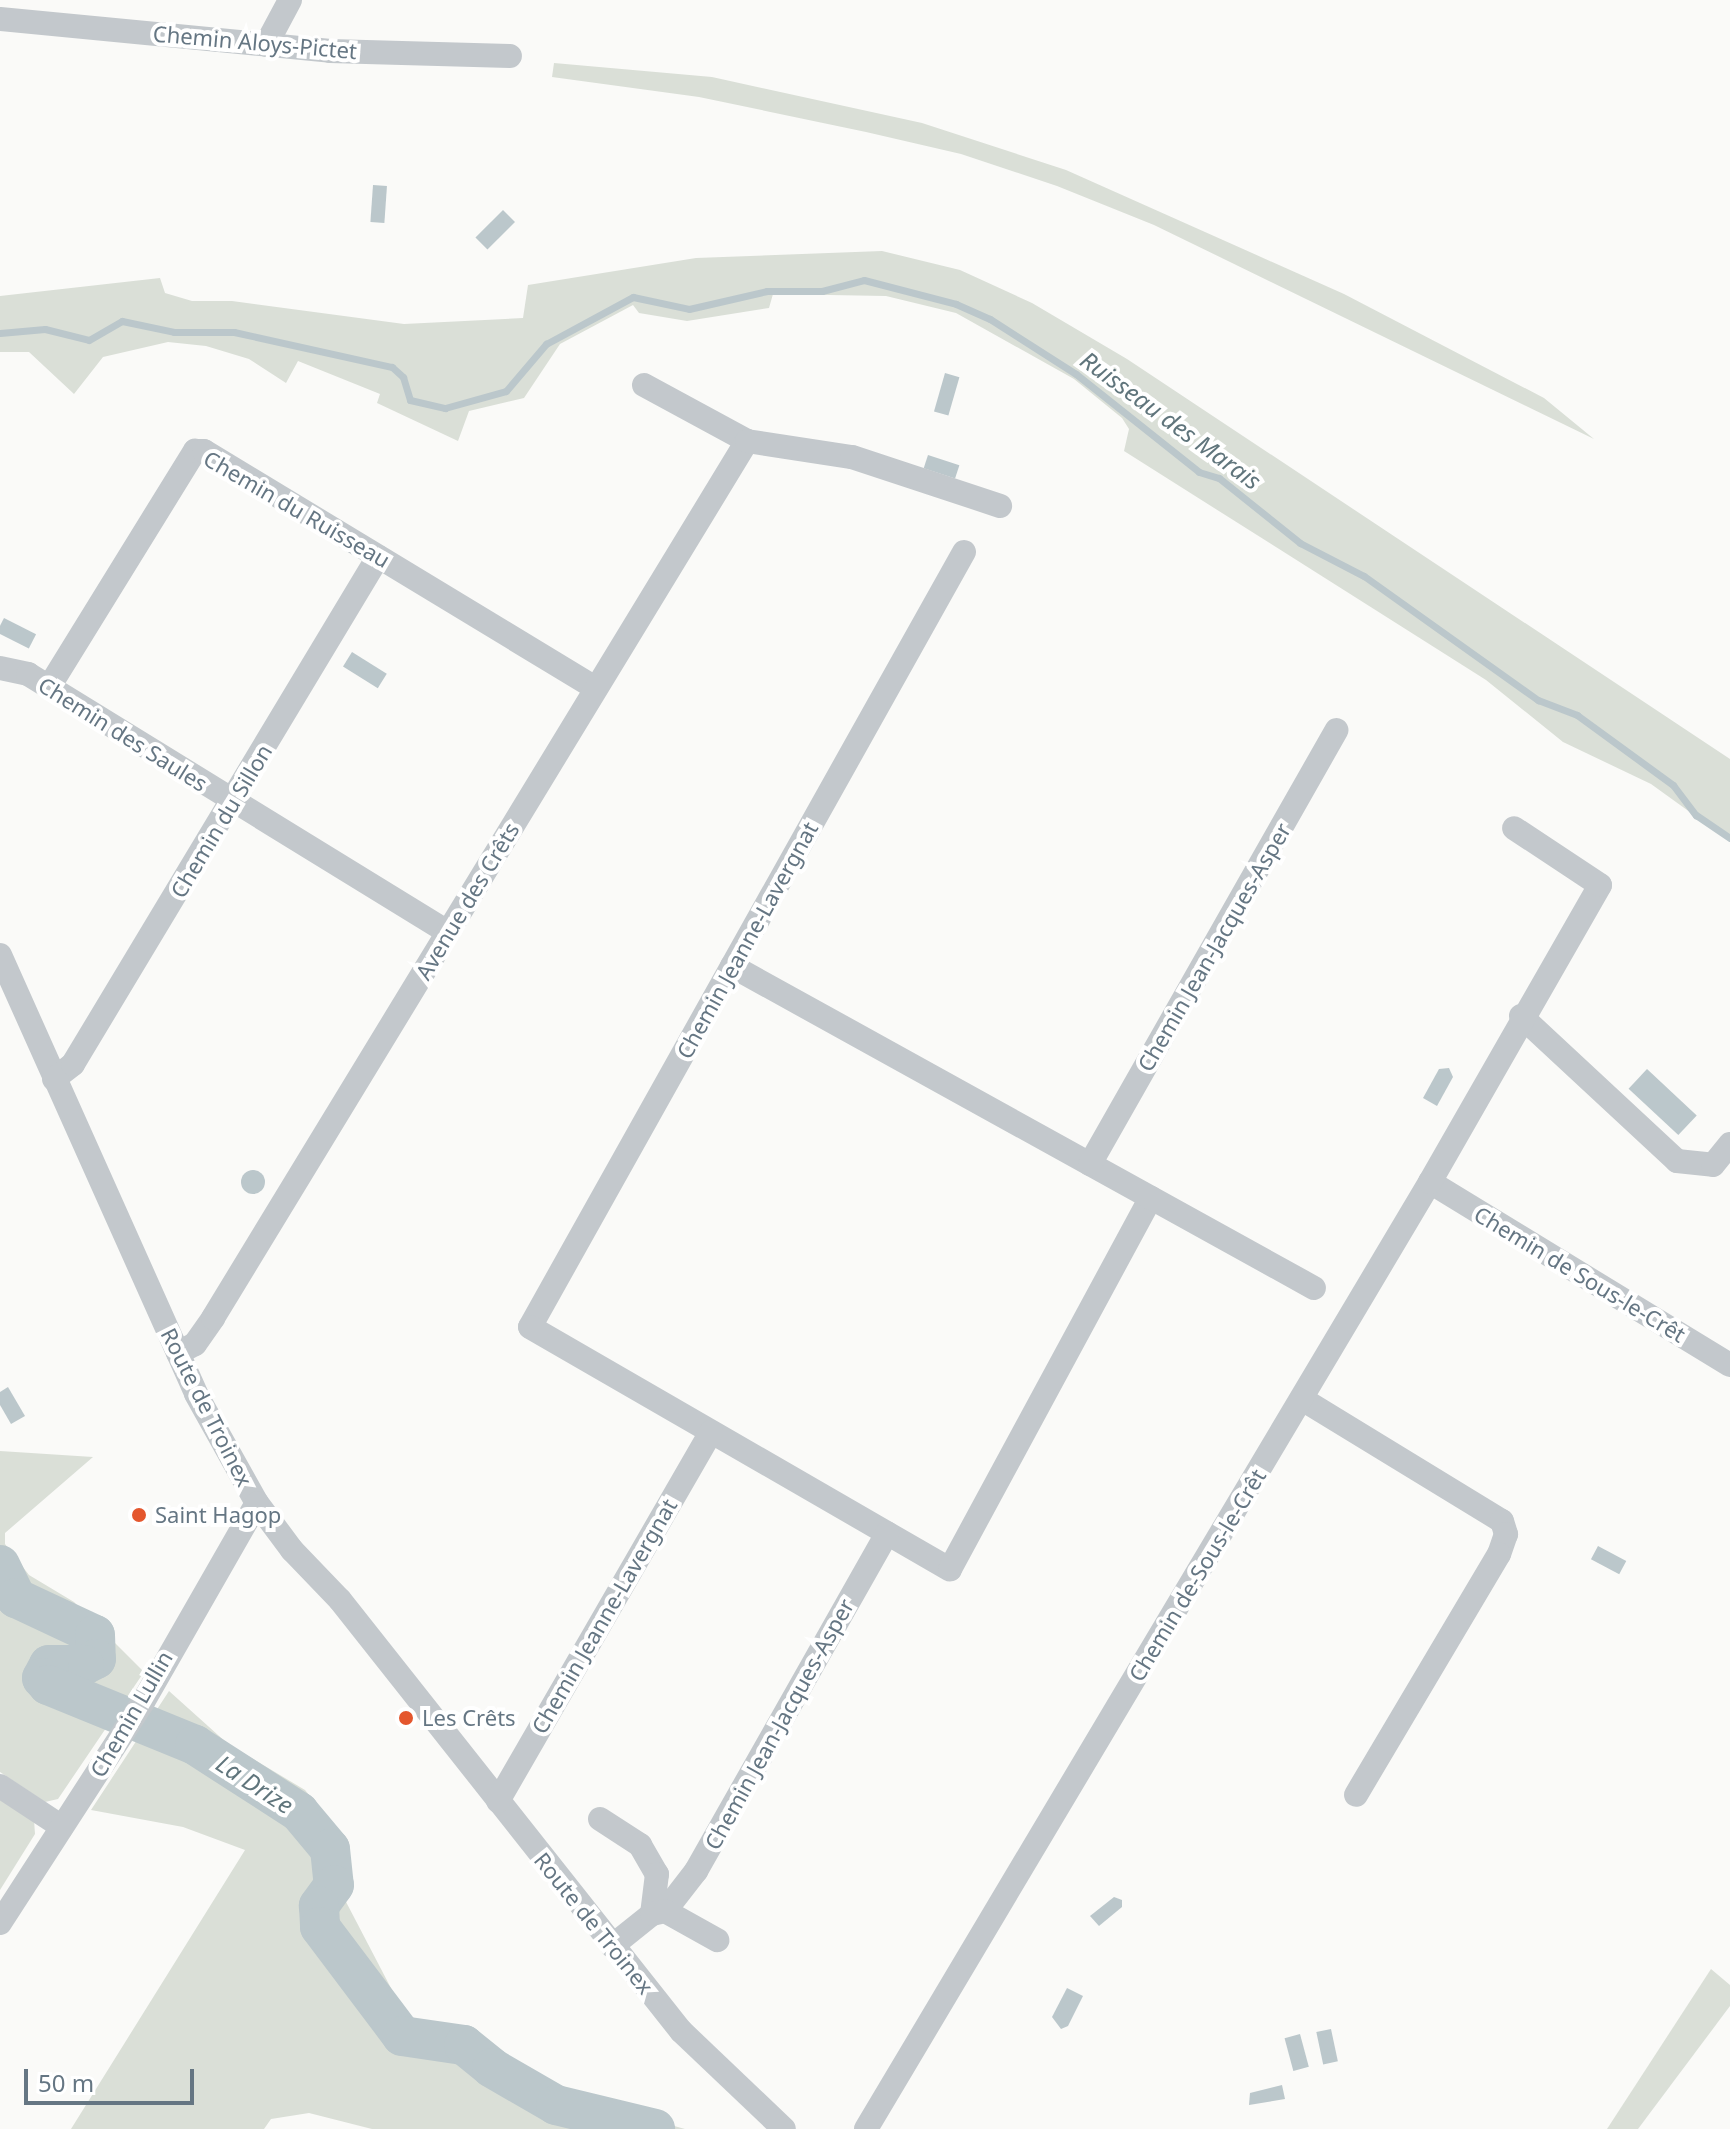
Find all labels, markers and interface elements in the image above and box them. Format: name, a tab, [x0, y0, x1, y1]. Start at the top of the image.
street label: Chemin Aloys-Pictet	[152, 20, 358, 64]
water label: Ruisseau des Marais	[1075, 345, 1267, 495]
street label: Chemin du Ruisseau	[199, 445, 395, 573]
street label: Chemin des Saules	[34, 671, 212, 797]
street label: Chemin du Sillon	[165, 739, 277, 903]
street label: Chemin Jeanne-Lavergnat	[671, 817, 823, 1063]
street label: Avenue des Crêts	[410, 818, 524, 984]
street label: Chemin Jean-Jacques-Asper	[1132, 818, 1296, 1076]
street label: Chemin de Sous-le-Crêt	[1470, 1200, 1690, 1348]
street label: Route de Troinex	[156, 1323, 258, 1491]
street label: Chemin de-Sous-le-Crêt	[1123, 1464, 1271, 1686]
street label: Chemin Jeanne-Lavergnat	[526, 1494, 682, 1738]
place label: Saint Hagop	[155, 1502, 281, 1528]
marker: Saint Hagop	[130, 1506, 148, 1524]
street label: Chemin Jean-Jacques-Asper	[699, 1594, 859, 1854]
street label: Chemin Lullin	[84, 1646, 178, 1782]
place label: Les Crêts	[422, 1705, 516, 1731]
marker: Les Crêts	[397, 1709, 415, 1727]
water label: La Drize	[211, 1749, 299, 1819]
street label: Route de Troinex	[529, 1847, 659, 1999]
scale bar	[28, 2053, 198, 2103]
text: 50 m	[38, 2066, 94, 2099]

